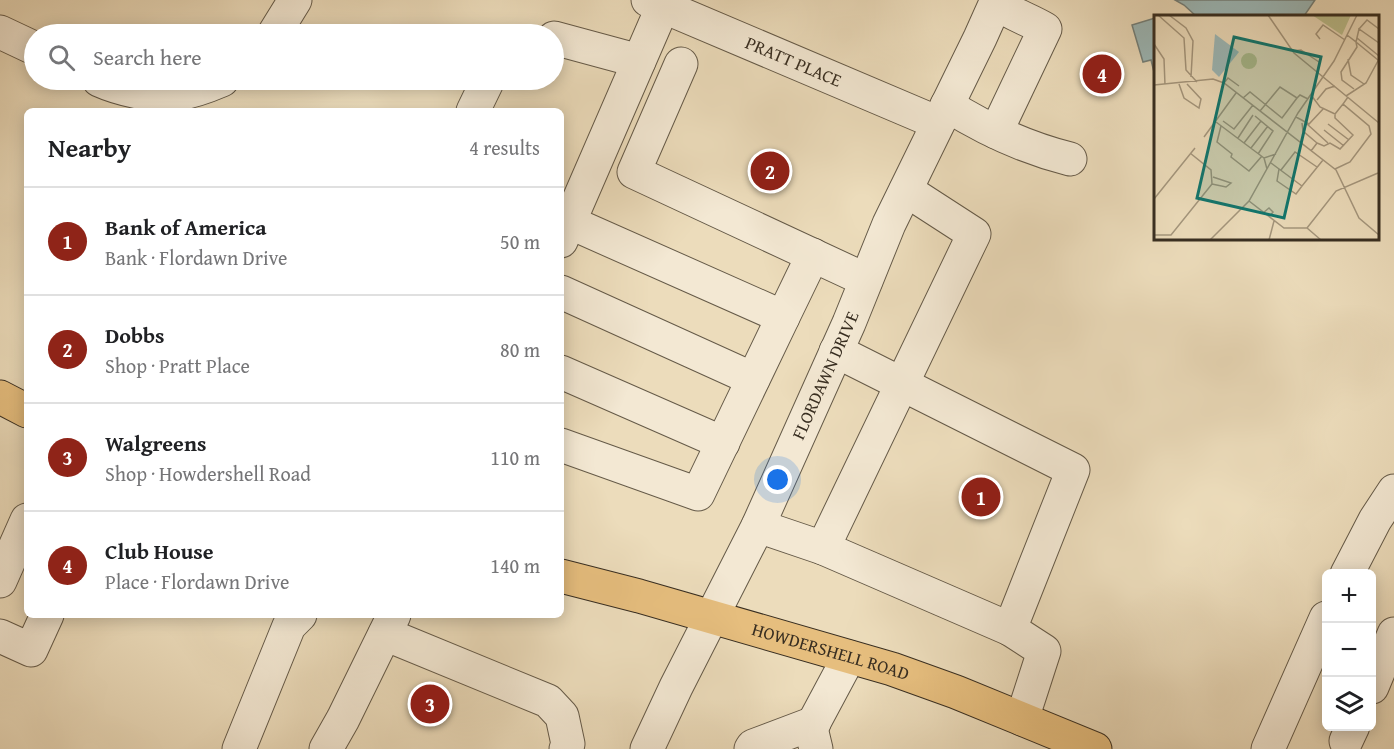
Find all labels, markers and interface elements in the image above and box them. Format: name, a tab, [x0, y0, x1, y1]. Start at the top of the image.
inset map	[1154, 15, 1379, 240]
search box	[24, 24, 564, 90]
street label: PRATT PLACE	[741, 29, 846, 94]
icon: search	[45, 41, 78, 74]
text: Search here	[93, 41, 202, 73]
pin: 4	[1082, 52, 1122, 97]
text: Nearby	[48, 128, 131, 167]
text: 4 results	[469, 133, 540, 162]
pin: 2	[750, 148, 790, 194]
text: Bank of America	[105, 211, 267, 243]
text: 1	[62, 227, 73, 256]
text: 50 m	[500, 227, 540, 256]
text: Bank · Flordawn Drive	[105, 243, 287, 272]
street label: FLORDAWN DRIVE	[784, 307, 865, 444]
text: Dobbs	[105, 319, 165, 351]
text: 2	[62, 335, 73, 364]
text: 80 m	[500, 335, 540, 364]
text: Shop · Pratt Place	[105, 351, 250, 380]
text: Walgreens	[105, 427, 206, 459]
text: 3	[62, 443, 73, 472]
text: 110 m	[490, 443, 540, 472]
text: Shop · Howdershell Road	[105, 459, 311, 488]
your location	[763, 465, 792, 494]
pin: 1	[962, 474, 1000, 520]
text: Club House	[105, 535, 214, 567]
text: 4	[62, 551, 73, 580]
text: 140 m	[490, 551, 540, 580]
text: Place · Flordawn Drive	[105, 567, 289, 596]
map controls	[1322, 569, 1376, 731]
button: +	[1322, 569, 1376, 623]
street label: HOWDERSHELL ROAD	[749, 615, 913, 687]
button: −	[1322, 623, 1376, 677]
button: layers	[1322, 677, 1376, 731]
pin: 3	[410, 682, 450, 726]

